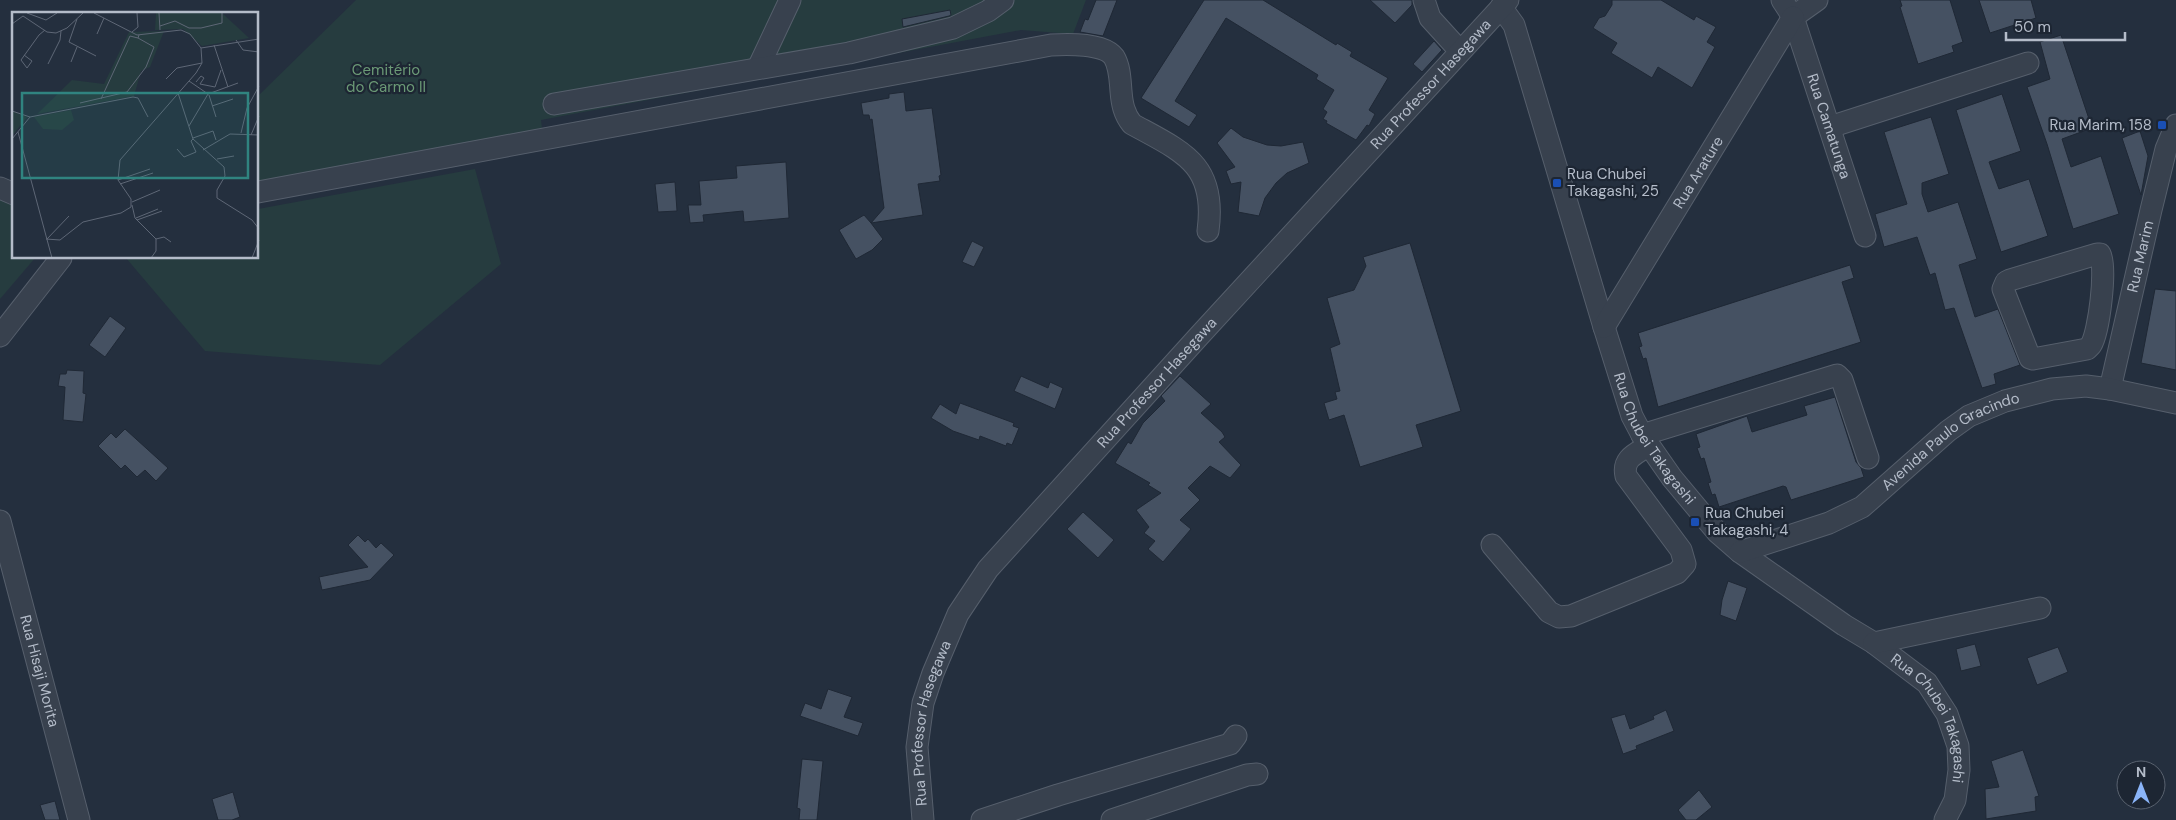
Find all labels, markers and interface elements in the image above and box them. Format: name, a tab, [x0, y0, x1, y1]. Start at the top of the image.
scale bar	[2006, 10, 2125, 42]
inset map	[12, 12, 259, 259]
street label: Rua Professor Hasegawa	[1366, 15, 1495, 153]
text: 50 m	[2014, 17, 2051, 37]
park label: Cemitério do Carmo II	[346, 60, 426, 97]
street label: Rua Camatunga	[1802, 71, 1856, 181]
place label: Rua Marim, 158	[2049, 115, 2152, 135]
marker: Rua Marim, 158	[2156, 119, 2168, 131]
street label: Rua Arature	[1668, 132, 1728, 212]
place label: Rua Chubei Takagashi, 25	[1567, 164, 1659, 201]
marker: Rua Chubei Takagashi, 25	[1551, 177, 1563, 189]
street label: Rua Marim	[2122, 219, 2158, 294]
street label: Rua Professor Hasegawa	[1093, 313, 1221, 452]
street label: Rua Chubei Takagashi	[1609, 370, 1700, 509]
street label: Avenida Paulo Gracindo	[1877, 388, 2022, 495]
place label: Rua Chubei Takagashi, 4	[1705, 503, 1788, 540]
marker: Rua Chubei Takagashi, 4	[1689, 516, 1701, 528]
street label: Rua Hisaji Morita	[15, 613, 64, 729]
street label: Rua Professor Hasegawa	[907, 637, 956, 807]
street label: Rua Chubei Takagashi	[1887, 649, 1969, 784]
north arrow	[2116, 760, 2166, 810]
text: N	[2136, 763, 2146, 781]

